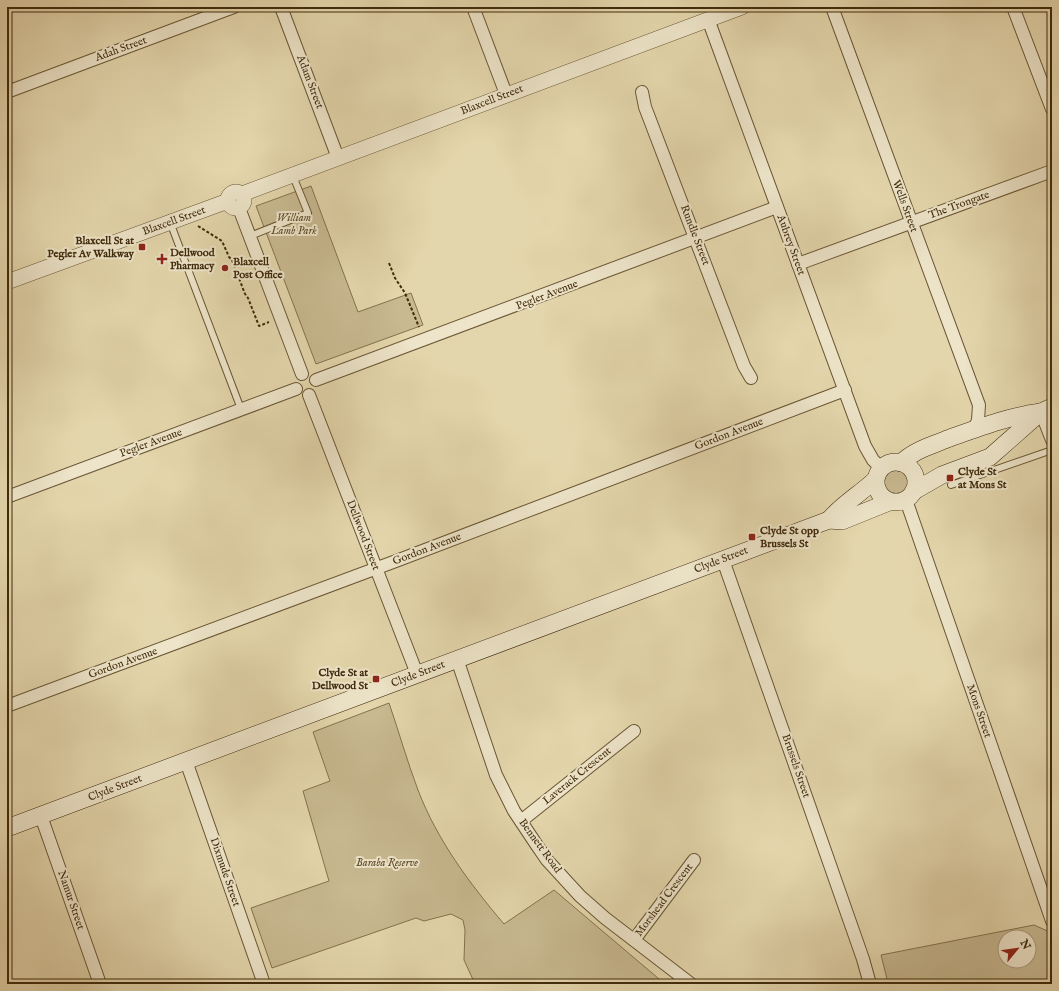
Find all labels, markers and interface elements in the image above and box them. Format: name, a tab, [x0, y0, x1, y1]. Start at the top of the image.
street label: Adah Street	[92, 33, 149, 65]
street label: Adam Street	[293, 52, 327, 111]
street label: Blaxcell Street	[459, 82, 525, 118]
street label: Wells Street	[889, 178, 921, 234]
street label: The Trongate	[927, 188, 991, 222]
street label: Blaxcell Street	[141, 203, 208, 239]
street label: Rundle Street	[677, 203, 713, 267]
park label: William Lamb Park	[270, 211, 317, 238]
street label: Aubrey Street	[773, 212, 808, 277]
place label: Blaxcell St at Pegler Av Walkway	[47, 234, 135, 261]
marker: Blaxcell St at Pegler Av Walkway	[137, 242, 147, 252]
place label: Dellwood Pharmacy	[170, 246, 216, 273]
marker: Dellwood Pharmacy	[157, 254, 167, 264]
place label: Blaxcell Post Office	[233, 255, 283, 282]
marker: Blaxcell Post Office	[220, 263, 230, 273]
street label: Pegler Avenue	[514, 277, 580, 313]
street label: Gordon Avenue	[693, 415, 765, 453]
street label: Pegler Avenue	[118, 425, 184, 461]
place label: Clyde St at Mons St	[958, 465, 1007, 492]
marker: Clyde St at Mons St	[945, 473, 955, 483]
street label: Dellwood Street	[343, 498, 383, 572]
place label: Clyde St opp Brussels St	[760, 524, 819, 551]
street label: Gordon Avenue	[391, 530, 463, 568]
marker: Clyde St opp Brussels St	[747, 532, 757, 542]
street label: Clyde Street	[692, 543, 750, 577]
street label: Gordon Avenue	[87, 644, 159, 682]
street label: Clyde Street	[389, 657, 447, 691]
place label: Clyde St at Dellwood St	[312, 666, 368, 693]
marker: Clyde St at Dellwood St	[371, 674, 381, 684]
street label: Mons Street	[963, 682, 995, 740]
street label: Brussels Street	[779, 732, 814, 800]
street label: Laverack Crescent	[540, 744, 614, 808]
street label: Clyde Street	[86, 771, 144, 805]
street label: Bennett Road	[516, 816, 565, 876]
street label: Dixmude Street	[207, 836, 243, 908]
park label: Baraba Reserve	[356, 856, 418, 870]
street label: Morshead Crescent	[632, 860, 696, 939]
street label: Namur Street	[54, 868, 88, 932]
north arrow	[997, 929, 1037, 969]
text: N	[1016, 936, 1034, 953]

